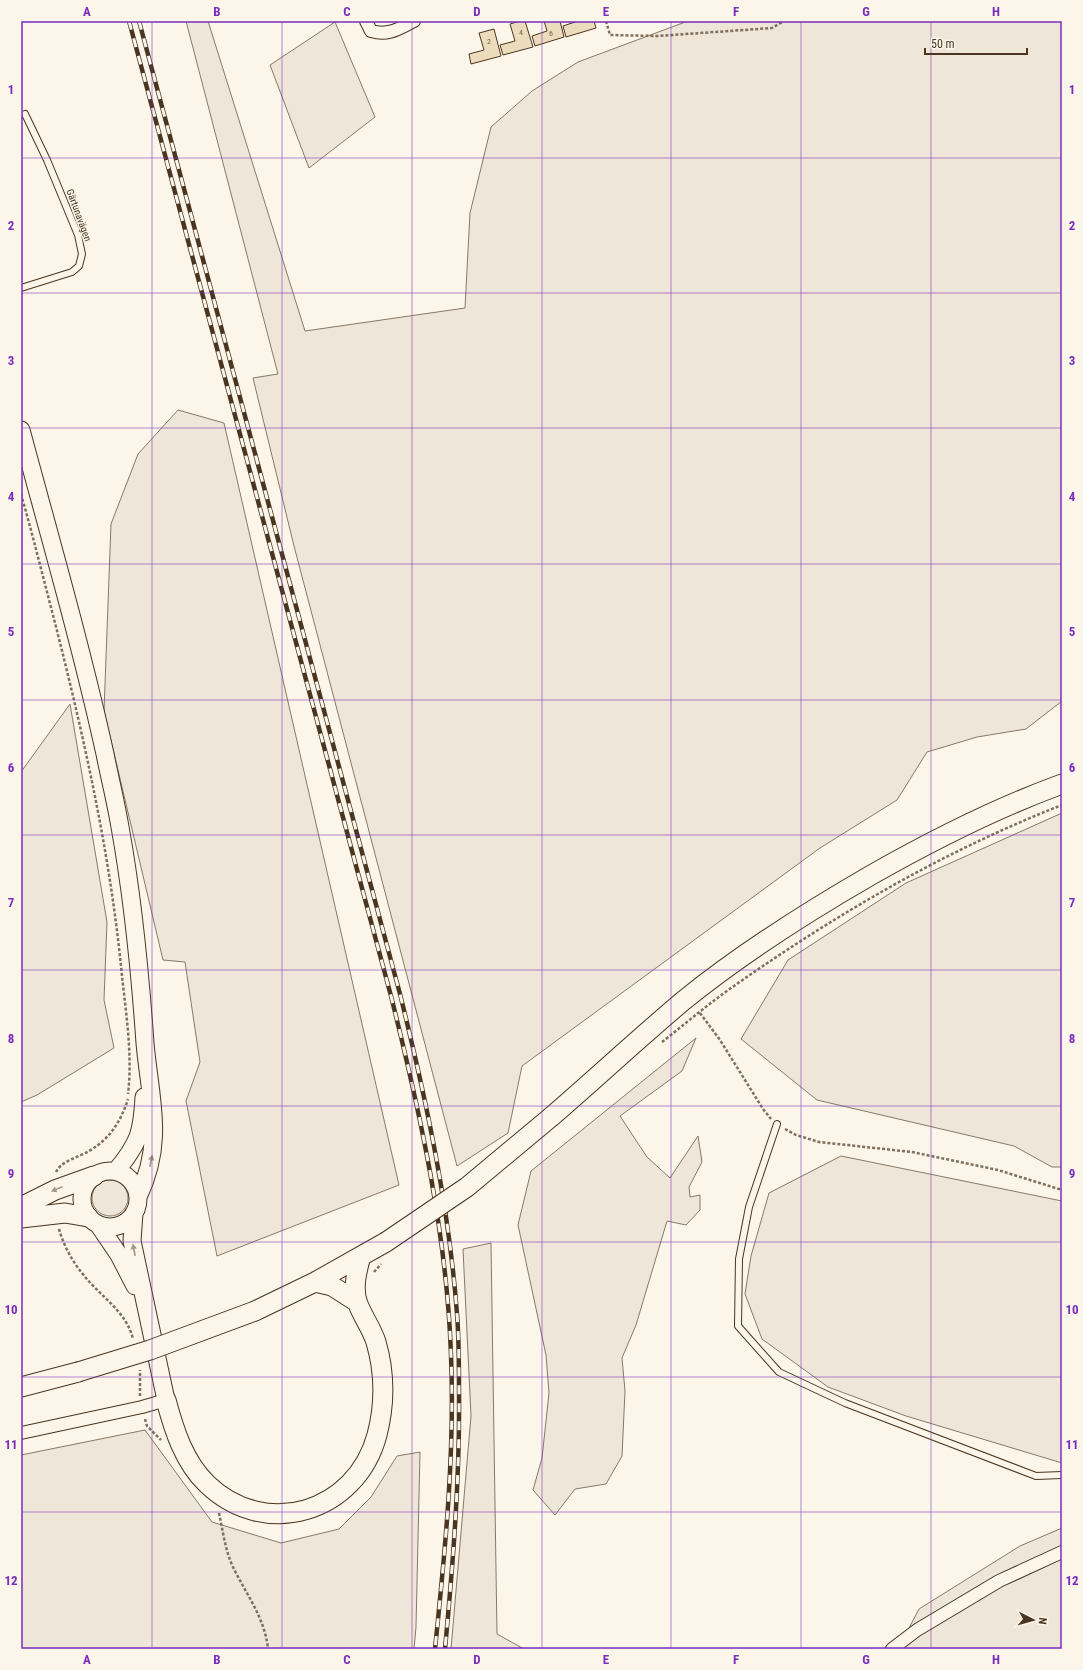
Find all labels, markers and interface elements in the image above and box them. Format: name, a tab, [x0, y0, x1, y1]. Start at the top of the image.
text: A	[83, 4, 91, 19]
text: B	[213, 4, 221, 19]
text: C	[343, 4, 351, 19]
text: D	[473, 4, 481, 19]
text: E	[603, 4, 610, 19]
text: F	[733, 4, 739, 19]
text: G	[862, 4, 870, 19]
text: H	[992, 4, 1000, 19]
house number: 4	[519, 28, 523, 37]
house number: 6	[549, 29, 553, 38]
scale bar	[925, 30, 1027, 56]
house number: 2	[487, 37, 491, 46]
text: 50 m	[931, 37, 955, 51]
text: 1	[8, 82, 14, 97]
text: 1	[1069, 82, 1075, 97]
street label: Gärtunavägen	[64, 187, 94, 243]
text: 2	[8, 218, 15, 233]
text: 2	[1069, 218, 1076, 233]
text: 3	[8, 353, 14, 368]
text: 3	[1069, 353, 1075, 368]
text: 4	[8, 489, 15, 504]
text: 4	[1069, 489, 1076, 504]
text: 5	[8, 624, 15, 639]
text: 5	[1069, 624, 1076, 639]
text: 6	[8, 760, 15, 775]
text: 6	[1069, 760, 1076, 775]
text: 7	[8, 895, 15, 910]
text: 7	[1069, 895, 1076, 910]
text: 8	[8, 1031, 14, 1046]
text: 8	[1069, 1031, 1075, 1046]
one-way arrow	[148, 1154, 154, 1167]
text: 9	[8, 1166, 14, 1181]
text: 9	[1069, 1166, 1075, 1181]
one-way arrow	[52, 1186, 63, 1192]
one-way arrow	[130, 1244, 136, 1256]
text: 10	[4, 1302, 18, 1317]
text: 10	[1065, 1302, 1079, 1317]
text: 11	[4, 1437, 18, 1452]
text: 11	[1065, 1437, 1079, 1452]
text: 12	[4, 1573, 18, 1588]
text: 12	[1065, 1573, 1079, 1588]
north arrow	[1013, 1600, 1053, 1640]
text: N	[1036, 1617, 1049, 1625]
text: A	[83, 1652, 91, 1667]
text: B	[213, 1652, 221, 1667]
text: C	[343, 1652, 351, 1667]
text: D	[473, 1652, 481, 1667]
text: E	[603, 1652, 610, 1667]
text: F	[733, 1652, 739, 1667]
text: G	[862, 1652, 870, 1667]
text: H	[992, 1652, 1000, 1667]

